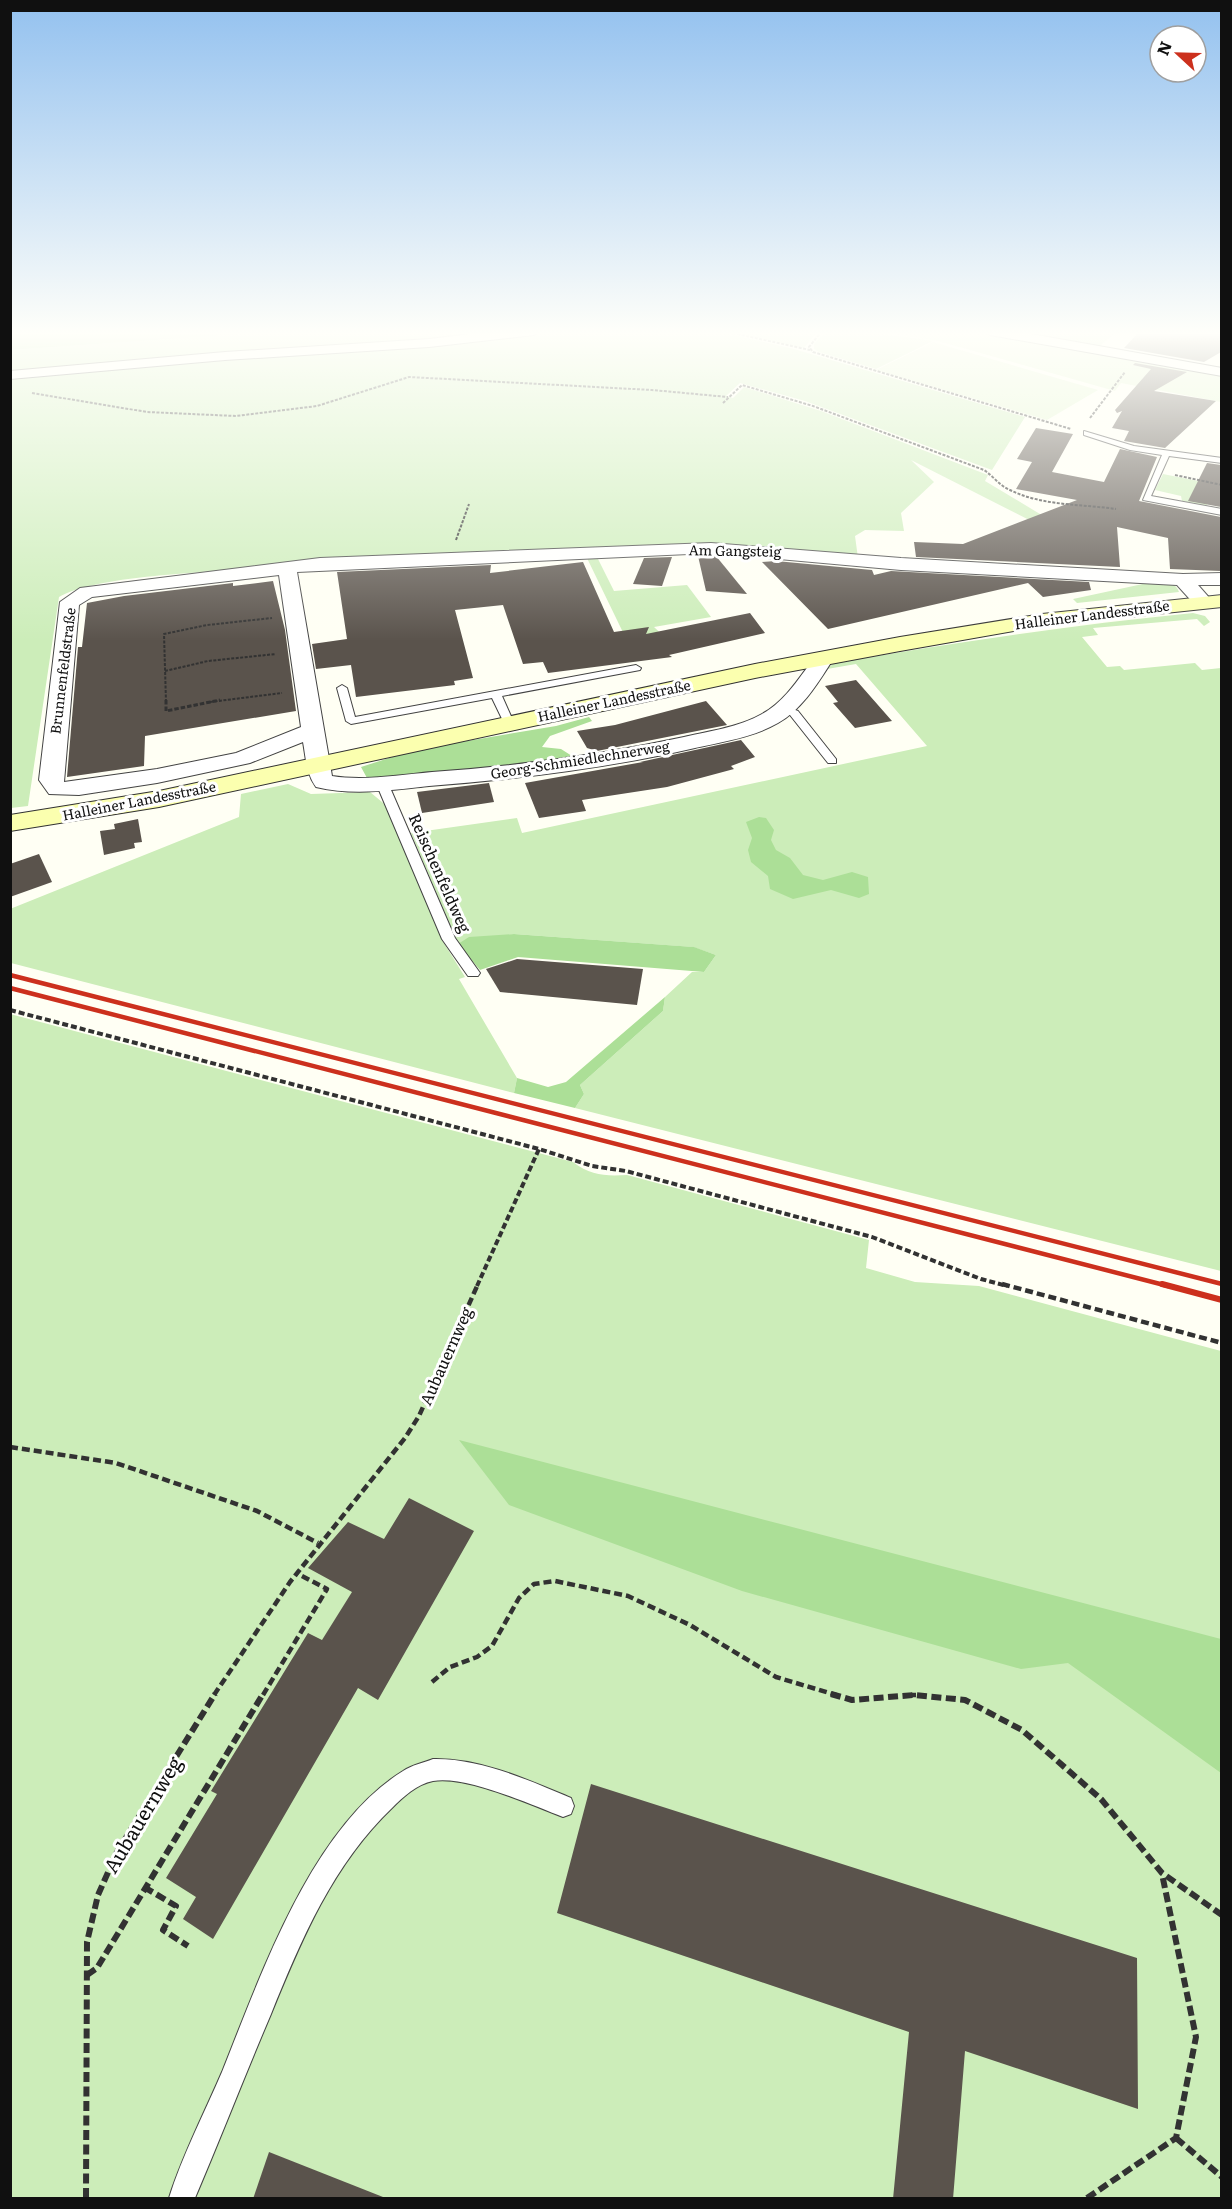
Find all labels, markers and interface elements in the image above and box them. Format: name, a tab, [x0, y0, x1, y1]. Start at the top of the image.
north arrow	[1148, 24, 1208, 84]
text: N	[1150, 37, 1177, 59]
street label: Am Gangsteig	[689, 539, 782, 561]
street label: Halleiner Landesstraße	[1013, 595, 1171, 633]
street label: Brunnenfeldstraße	[44, 606, 80, 735]
street label: Halleiner Landesstraße	[535, 674, 692, 726]
street label: Georg-Schmiedlechnerweg	[489, 735, 671, 783]
street label: Halleiner Landesstraße	[60, 775, 217, 825]
street label: Reischenfeldweg	[404, 809, 478, 936]
street label: Aubauernweg	[413, 1302, 478, 1409]
street label: Aubauernweg	[94, 1749, 189, 1878]

